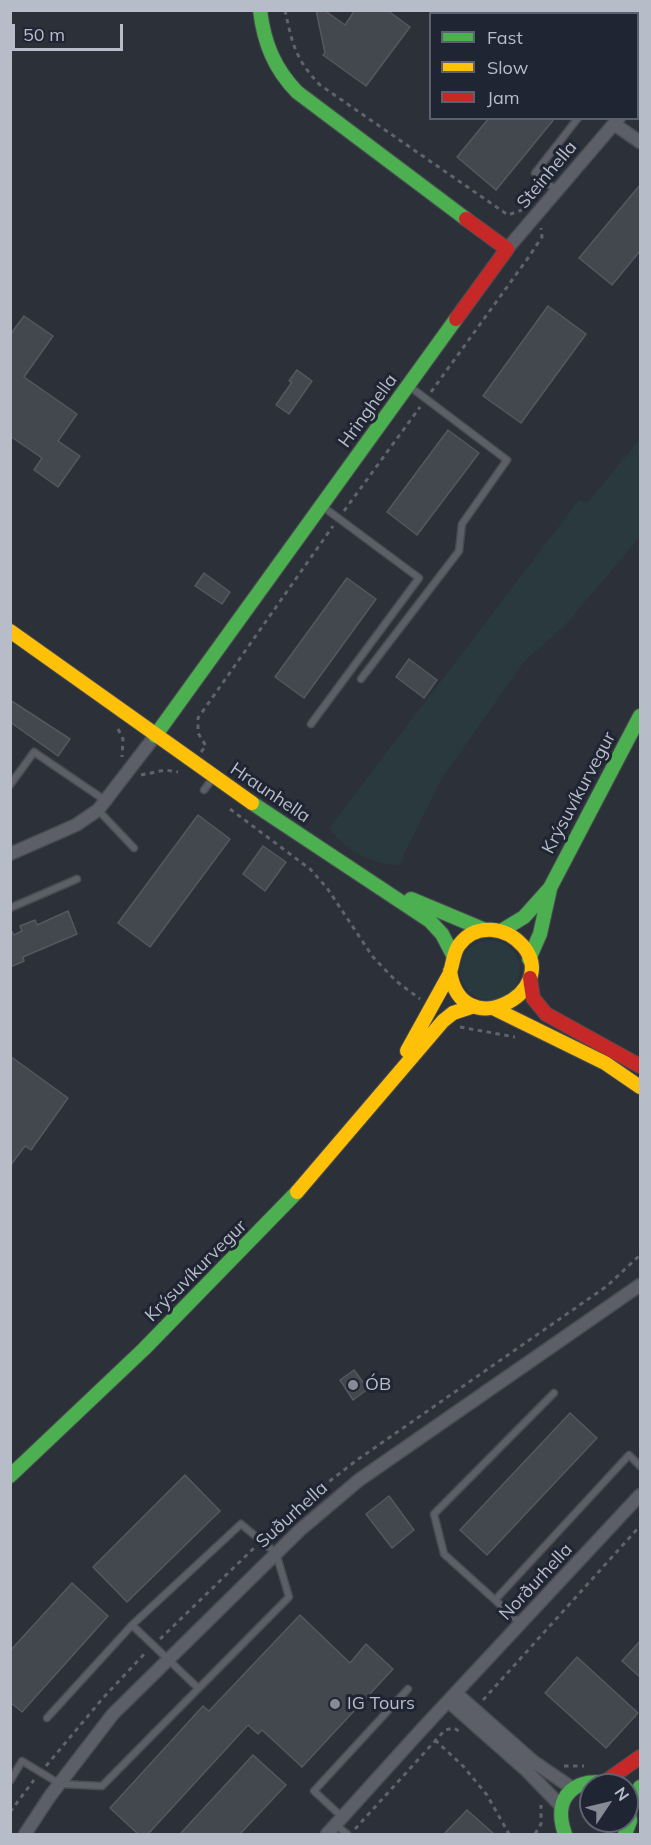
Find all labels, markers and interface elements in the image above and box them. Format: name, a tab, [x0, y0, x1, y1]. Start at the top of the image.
scale bar	[15, 12, 126, 50]
legend	[429, 12, 639, 120]
text: 50 m	[23, 23, 65, 46]
text: Fast	[487, 26, 523, 49]
text: Slow	[487, 56, 528, 79]
text: Jam	[487, 86, 520, 109]
street label: Steinhella	[512, 137, 582, 213]
street label: Hringhella	[334, 370, 402, 452]
street label: Krýsuvíkurvegur	[538, 728, 620, 858]
street label: Hraunhella	[226, 758, 314, 828]
street label: Krýsuvíkurvegur	[141, 1216, 251, 1326]
place label: ÓB	[365, 1374, 391, 1396]
marker: ÓB	[346, 1378, 360, 1392]
street label: Suðurhella	[252, 1477, 332, 1553]
street label: Norðurhella	[495, 1539, 577, 1625]
place label: IG Tours	[347, 1693, 415, 1715]
marker: IG Tours	[328, 1697, 342, 1711]
north arrow	[579, 1773, 639, 1833]
text: N	[610, 1783, 634, 1805]

